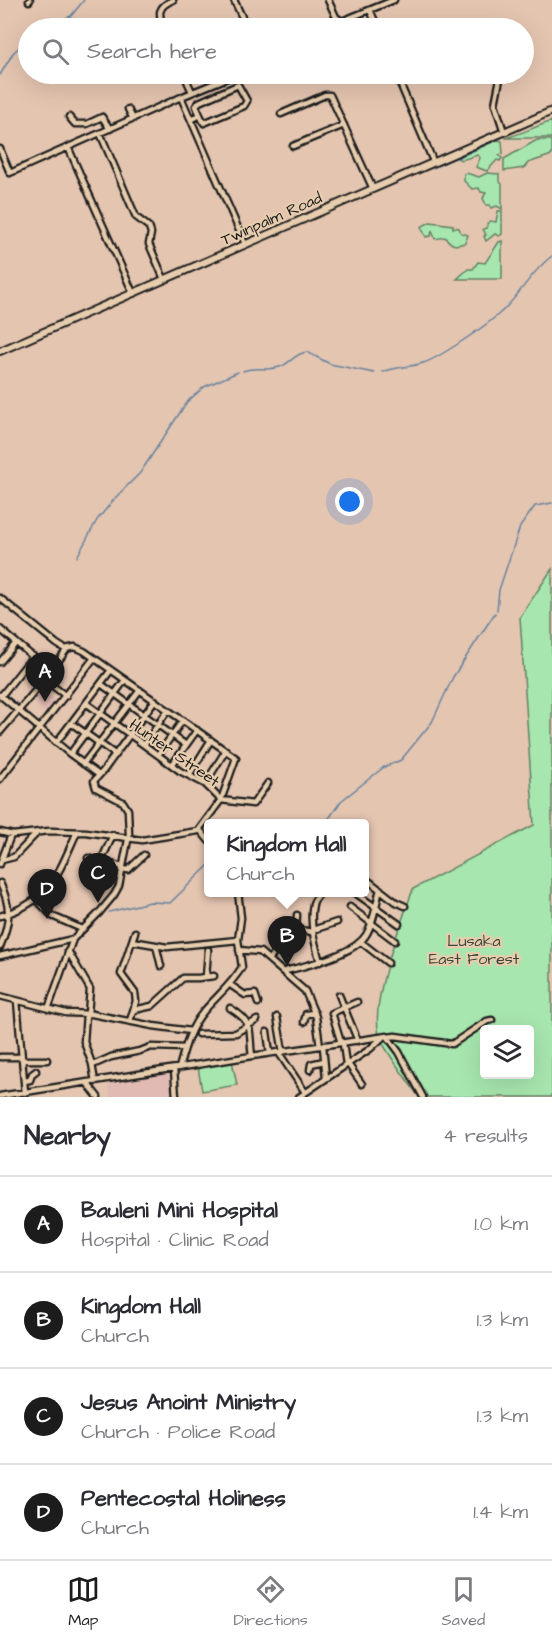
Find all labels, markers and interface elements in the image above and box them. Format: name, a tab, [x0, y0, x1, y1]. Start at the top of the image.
search box	[18, 18, 534, 84]
icon: search	[39, 35, 72, 68]
text: Search here	[87, 36, 217, 67]
street label: Twinpalm Road	[217, 187, 325, 251]
your location	[335, 487, 364, 516]
pin: A	[26, 652, 64, 702]
street label: Hunter Street	[125, 714, 224, 792]
popup	[204, 819, 369, 897]
text: Kingdom Hall	[226, 829, 347, 860]
pin: C	[78, 854, 118, 903]
text: Church	[226, 860, 294, 888]
pin: D	[28, 870, 66, 919]
pin: B	[268, 916, 306, 966]
park label: Lusaka East Forest	[429, 930, 520, 970]
map controls	[480, 1025, 534, 1079]
button: layers	[480, 1025, 534, 1079]
text: Nearby	[24, 1118, 111, 1154]
text: 4 results	[443, 1122, 528, 1150]
text: Bauleni Mini Hospital	[81, 1195, 278, 1226]
text: A	[37, 1210, 50, 1238]
text: 1.0 km	[474, 1210, 528, 1238]
text: Hospital · Clinic Road	[81, 1226, 269, 1254]
text: Kingdom Hall	[81, 1291, 201, 1322]
text: B	[36, 1306, 51, 1334]
text: 1.3 km	[477, 1306, 528, 1334]
text: Church	[81, 1322, 149, 1350]
text: Jesus Anoint Ministry	[81, 1387, 296, 1418]
text: C	[36, 1402, 51, 1430]
text: 1.3 km	[477, 1402, 528, 1430]
text: Church · Police Road	[81, 1418, 275, 1446]
text: Pentecostal Holiness	[81, 1483, 286, 1514]
text: D	[37, 1498, 50, 1526]
text: 1.4 km	[473, 1498, 528, 1526]
text: Church	[81, 1514, 149, 1542]
tab: Map	[67, 1573, 100, 1631]
tab: Directions	[234, 1573, 308, 1631]
tab: Saved	[442, 1573, 485, 1631]

